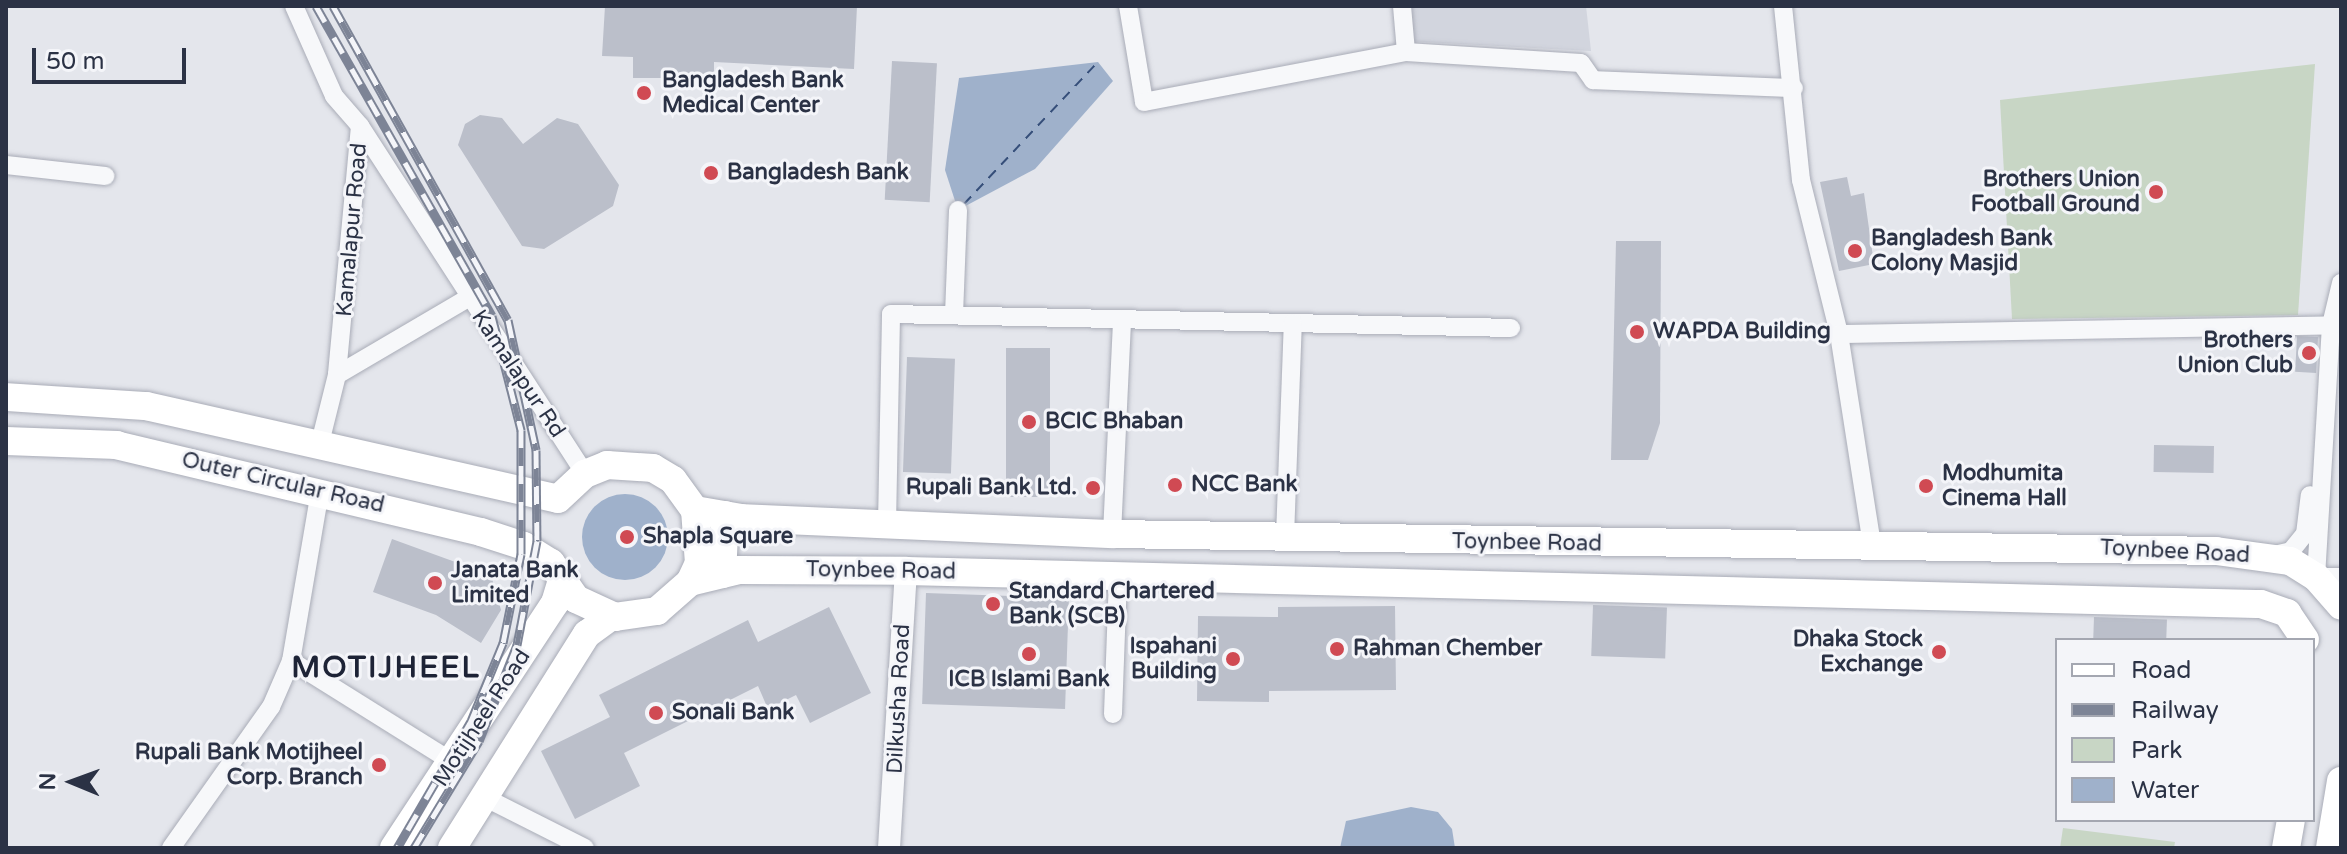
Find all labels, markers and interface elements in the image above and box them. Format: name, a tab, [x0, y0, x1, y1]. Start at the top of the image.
scale bar	[36, 32, 190, 82]
text: 50 m	[46, 47, 104, 76]
place label: Bangladesh Bank Medical Center	[662, 67, 844, 118]
marker: Bangladesh Bank Medical Center	[633, 82, 655, 104]
street label: Kamalapur Road	[331, 142, 373, 318]
place label: Bangladesh Bank	[727, 160, 909, 186]
marker: Bangladesh Bank	[702, 164, 720, 182]
place label: Brothers Union Football Ground	[1971, 166, 2140, 218]
marker: Brothers Union Football Ground	[2147, 183, 2165, 201]
place label: Bangladesh Bank Colony Masjid	[1871, 225, 2053, 276]
marker: Bangladesh Bank Colony Masjid	[1846, 242, 1864, 260]
street label: Kamalapur Rd	[466, 305, 570, 443]
place label: WAPDA Building	[1653, 319, 1831, 345]
marker: WAPDA Building	[1628, 323, 1646, 341]
place label: Brothers Union Club	[2177, 327, 2293, 378]
marker: Brothers Union Club	[2300, 344, 2318, 362]
place label: BCIC Bhaban	[1045, 409, 1183, 435]
marker: BCIC Bhaban	[1020, 413, 1038, 431]
street label: Outer Circular Road	[179, 447, 387, 519]
place label: Modhumita Cinema Hall	[1942, 460, 2067, 512]
place label: NCC Bank	[1191, 472, 1298, 498]
place label: Rupali Bank Ltd.	[906, 475, 1077, 501]
marker: NCC Bank	[1166, 476, 1184, 494]
marker: Modhumita Cinema Hall	[1917, 477, 1935, 495]
marker: Rupali Bank Ltd.	[1084, 479, 1102, 497]
place label: Shapla Square	[643, 524, 793, 550]
marker: Shapla Square	[618, 528, 636, 546]
street label: Toynbee Road	[1452, 528, 1602, 558]
street label: Toynbee Road	[2099, 535, 2251, 569]
street label: Toynbee Road	[806, 556, 956, 586]
place label: Janata Bank Limited	[451, 557, 579, 608]
marker: Janata Bank Limited	[426, 574, 444, 592]
place label: Standard Chartered Bank (SCB)	[1009, 578, 1215, 630]
marker: Standard Chartered Bank (SCB)	[984, 595, 1002, 613]
street label: Dilkusha Road	[882, 623, 916, 775]
place label: Dhaka Stock Exchange	[1793, 626, 1923, 678]
place label: Ispahani Building	[1130, 633, 1217, 684]
place label: Rahman Chember	[1353, 636, 1542, 662]
legend	[2055, 638, 2315, 822]
marker: Rahman Chember	[1328, 640, 1346, 658]
marker: Dhaka Stock Exchange	[1930, 643, 1948, 661]
street label: Motijheel Road	[428, 644, 536, 792]
marker: ICB Islami Bank	[1020, 645, 1038, 663]
district label: MOTIJHEEL	[291, 650, 481, 686]
marker: Ispahani Building	[1224, 650, 1242, 668]
text: Road	[2131, 656, 2191, 685]
place label: ICB Islami Bank	[948, 667, 1110, 693]
text: Railway	[2131, 696, 2219, 725]
place label: Sonali Bank	[672, 700, 794, 726]
marker: Sonali Bank	[647, 704, 665, 722]
text: Park	[2131, 736, 2182, 765]
place label: Rupali Bank Motijheel Corp. Branch	[135, 739, 363, 790]
north arrow	[32, 742, 112, 822]
marker: Rupali Bank Motijheel Corp. Branch	[370, 756, 388, 774]
text: N	[35, 773, 61, 791]
text: Water	[2131, 776, 2199, 805]

